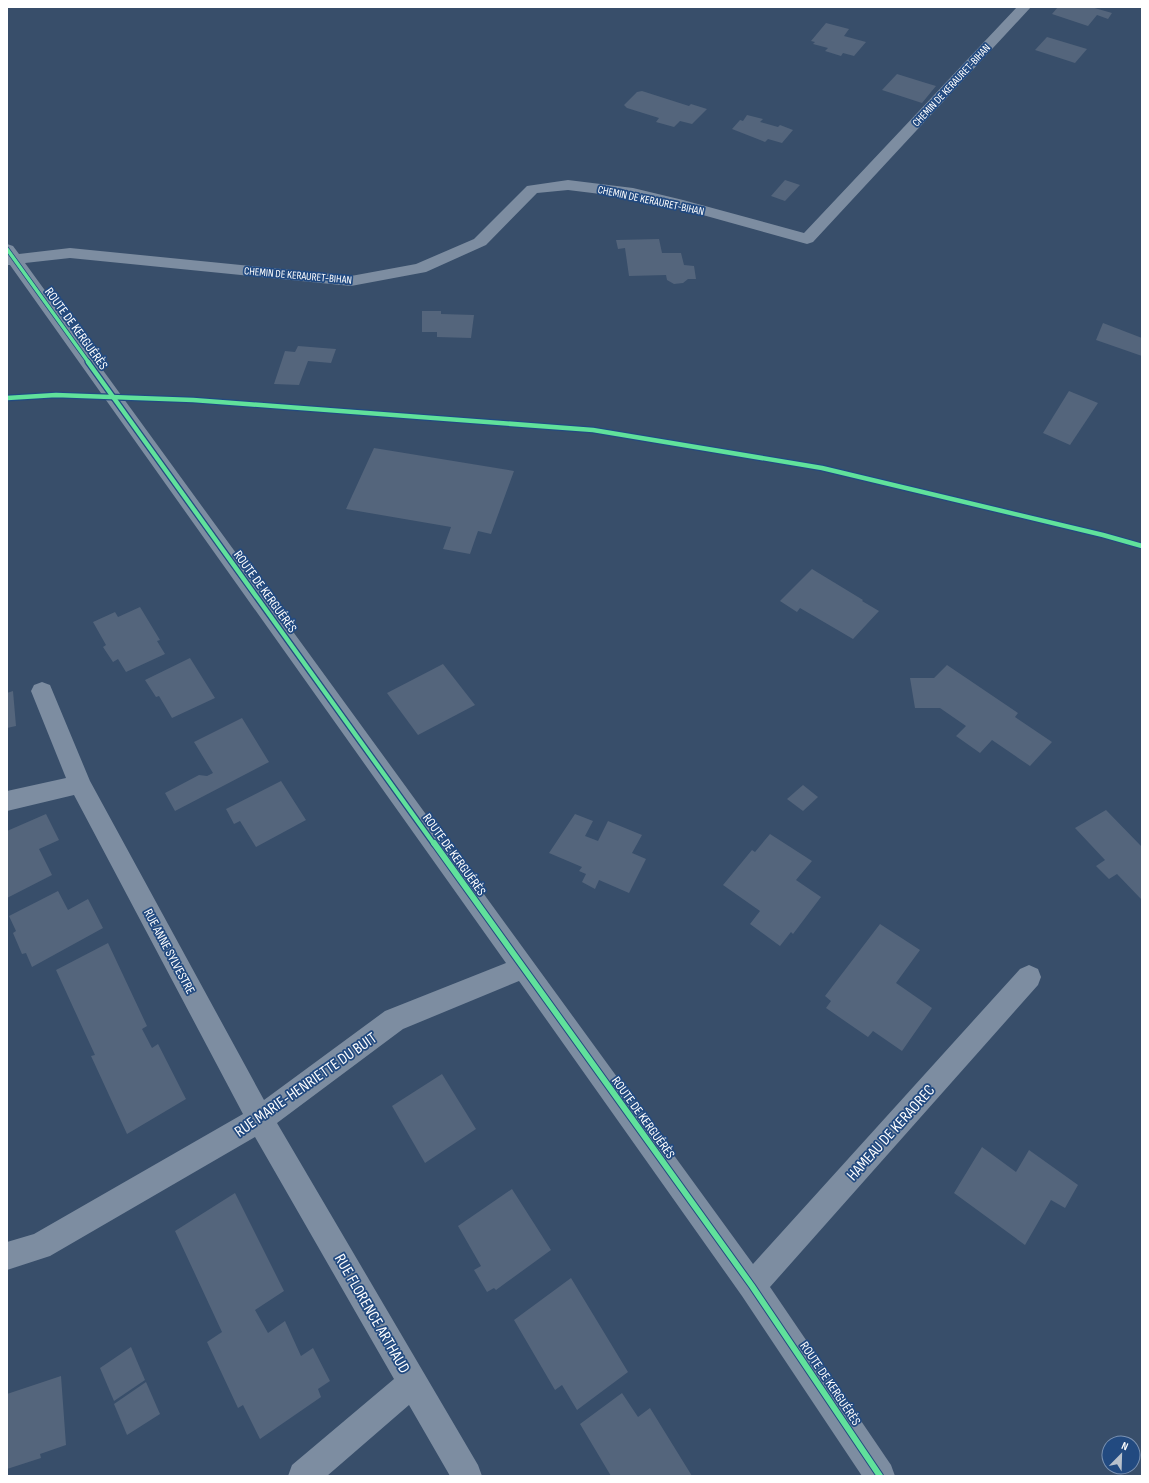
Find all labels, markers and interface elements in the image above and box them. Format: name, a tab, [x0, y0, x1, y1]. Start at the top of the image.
street label: CHEMIN DE KERAURET-BIHAN	[910, 41, 993, 129]
street label: CHEMIN DE KERAURET-BIHAN	[597, 183, 705, 218]
street label: CHEMIN DE KERAURET-BIHAN	[243, 264, 353, 287]
street label: ROUTE DE KERGUÉRÈS	[41, 284, 112, 373]
street label: ROUTE DE KERGUÉRÈS	[230, 547, 301, 636]
street label: ROUTE DE KERGUÉRÈS	[419, 810, 490, 899]
street label: RUE ANNE SYLVESTRE	[140, 906, 198, 997]
street label: RUE MARIE-HENRIETTE DU BUIT	[231, 1029, 381, 1142]
street label: ROUTE DE KERGUÉRÈS	[608, 1073, 679, 1162]
street label: HAMEAU DE KERAOREC	[843, 1081, 939, 1185]
street label: RUE FLORENCE ARTHAUD	[330, 1251, 414, 1377]
street label: ROUTE DE KERGUÉRÈS	[796, 1339, 864, 1429]
north arrow	[1101, 1435, 1141, 1475]
text: N	[1119, 1439, 1130, 1453]

